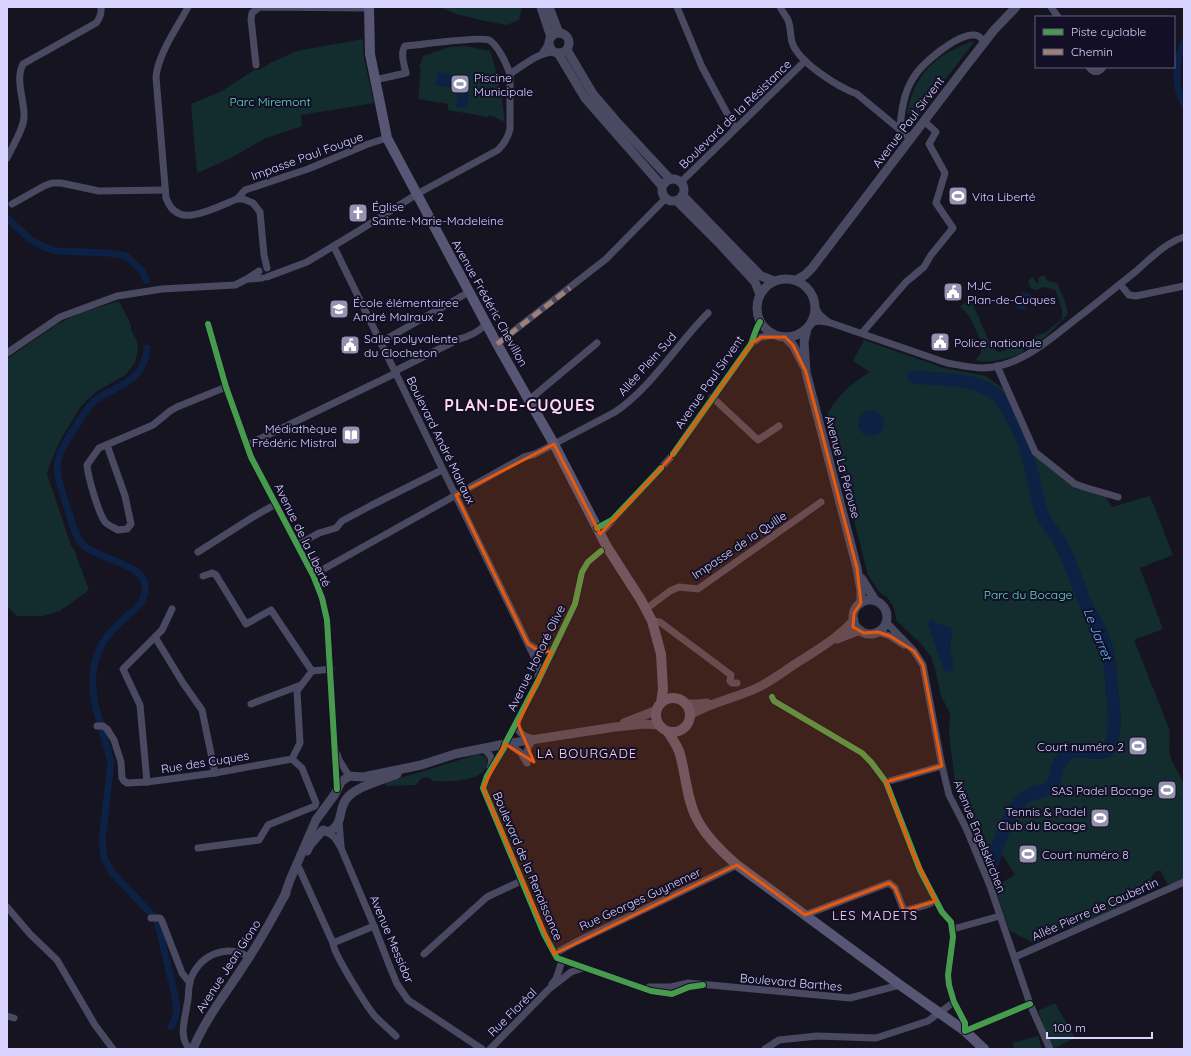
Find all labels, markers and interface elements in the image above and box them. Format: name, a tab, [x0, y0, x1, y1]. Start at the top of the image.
legend	[1035, 16, 1175, 68]
text: Piste cyclable	[1071, 24, 1147, 39]
text: Chemin	[1071, 44, 1113, 59]
street label: Boulevard de la Résistance	[676, 56, 794, 172]
place label: Piscine Municipale	[474, 70, 533, 99]
sports icon: Piscine Municipale	[449, 73, 471, 95]
street label: Avenue Paul Sirvent	[869, 74, 947, 170]
park label: Parc Miremont	[229, 94, 311, 109]
street label: Impasse Paul Fouque	[249, 129, 365, 183]
sports icon: Vita Liberté	[947, 185, 969, 207]
place label: Vita Liberté	[972, 189, 1036, 204]
place label: Église Sainte-Marie-Madeleine	[372, 199, 504, 228]
church icon: Église Sainte-Marie-Madeleine	[347, 202, 369, 224]
street label: Avenue Frédéric Chevillon	[449, 237, 531, 369]
place label: MJC Plan-de-Cuques	[967, 278, 1056, 307]
public building icon: MJC Plan-de-Cuques	[942, 281, 964, 303]
place label: École élémentairee André Malraux 2	[353, 295, 459, 324]
school or university icon: École élémentairee André Malraux 2	[328, 298, 350, 320]
street label: Allée Plein Sud	[615, 329, 679, 399]
place label: Salle polyvalente du Clocheton	[364, 331, 458, 360]
public building icon: Police nationale	[929, 331, 951, 353]
street label: Avenue Paul Sirvent	[671, 333, 747, 431]
public building icon: Salle polyvalente du Clocheton	[339, 334, 361, 356]
place label: Police nationale	[954, 335, 1042, 350]
street label: Boulevard André Malraux	[403, 374, 479, 507]
district label: PLAN-DE-CUQUES	[444, 395, 596, 415]
street label: Avenue La Pérouse	[822, 414, 864, 520]
place label: Médiathèque Frédéric Mistral	[252, 421, 337, 450]
library icon: Médiathèque Frédéric Mistral	[340, 424, 362, 446]
street label: Avenue de la Liberté	[271, 481, 335, 589]
street label: Impasse de la Quille	[689, 508, 790, 582]
park label: Parc du Bocage	[984, 587, 1072, 602]
street label: Avenue Honoré Olive	[504, 602, 568, 714]
water label: Le Jarret	[1080, 606, 1116, 664]
sports icon: Court numéro 2	[1127, 735, 1149, 757]
place label: Court numéro 2	[1037, 739, 1124, 754]
district label: LA BOURGADE	[537, 745, 637, 761]
street label: Rue des Cuques	[160, 748, 250, 776]
street label: Avenue Engelskirchen	[950, 777, 1010, 895]
sports icon: SAS Padel Bocage	[1156, 779, 1178, 801]
place label: SAS Padel Bocage	[1051, 783, 1153, 798]
street label: Boulevard de la Renaissance	[490, 789, 566, 943]
place label: Tennis & Padel Club du Bocage	[998, 804, 1086, 833]
sports icon: Tennis & Padel Club du Bocage	[1089, 807, 1111, 829]
sports icon: Court numéro 8	[1017, 843, 1039, 865]
place label: Court numéro 8	[1042, 847, 1129, 862]
street label: Rue Georges Guynemer	[577, 864, 704, 934]
street label: Allée Pierre de Coubertin	[1029, 874, 1161, 944]
street label: Avenue Messidor	[367, 893, 417, 986]
district label: LES MADETS	[832, 907, 918, 923]
street label: Avenue Jean Giono	[192, 917, 264, 1015]
street label: Boulevard Barthes	[739, 970, 843, 994]
street label: Rue Floréal	[485, 985, 539, 1039]
scale bar	[1047, 1014, 1152, 1040]
text: 100 m	[1053, 1020, 1086, 1035]

